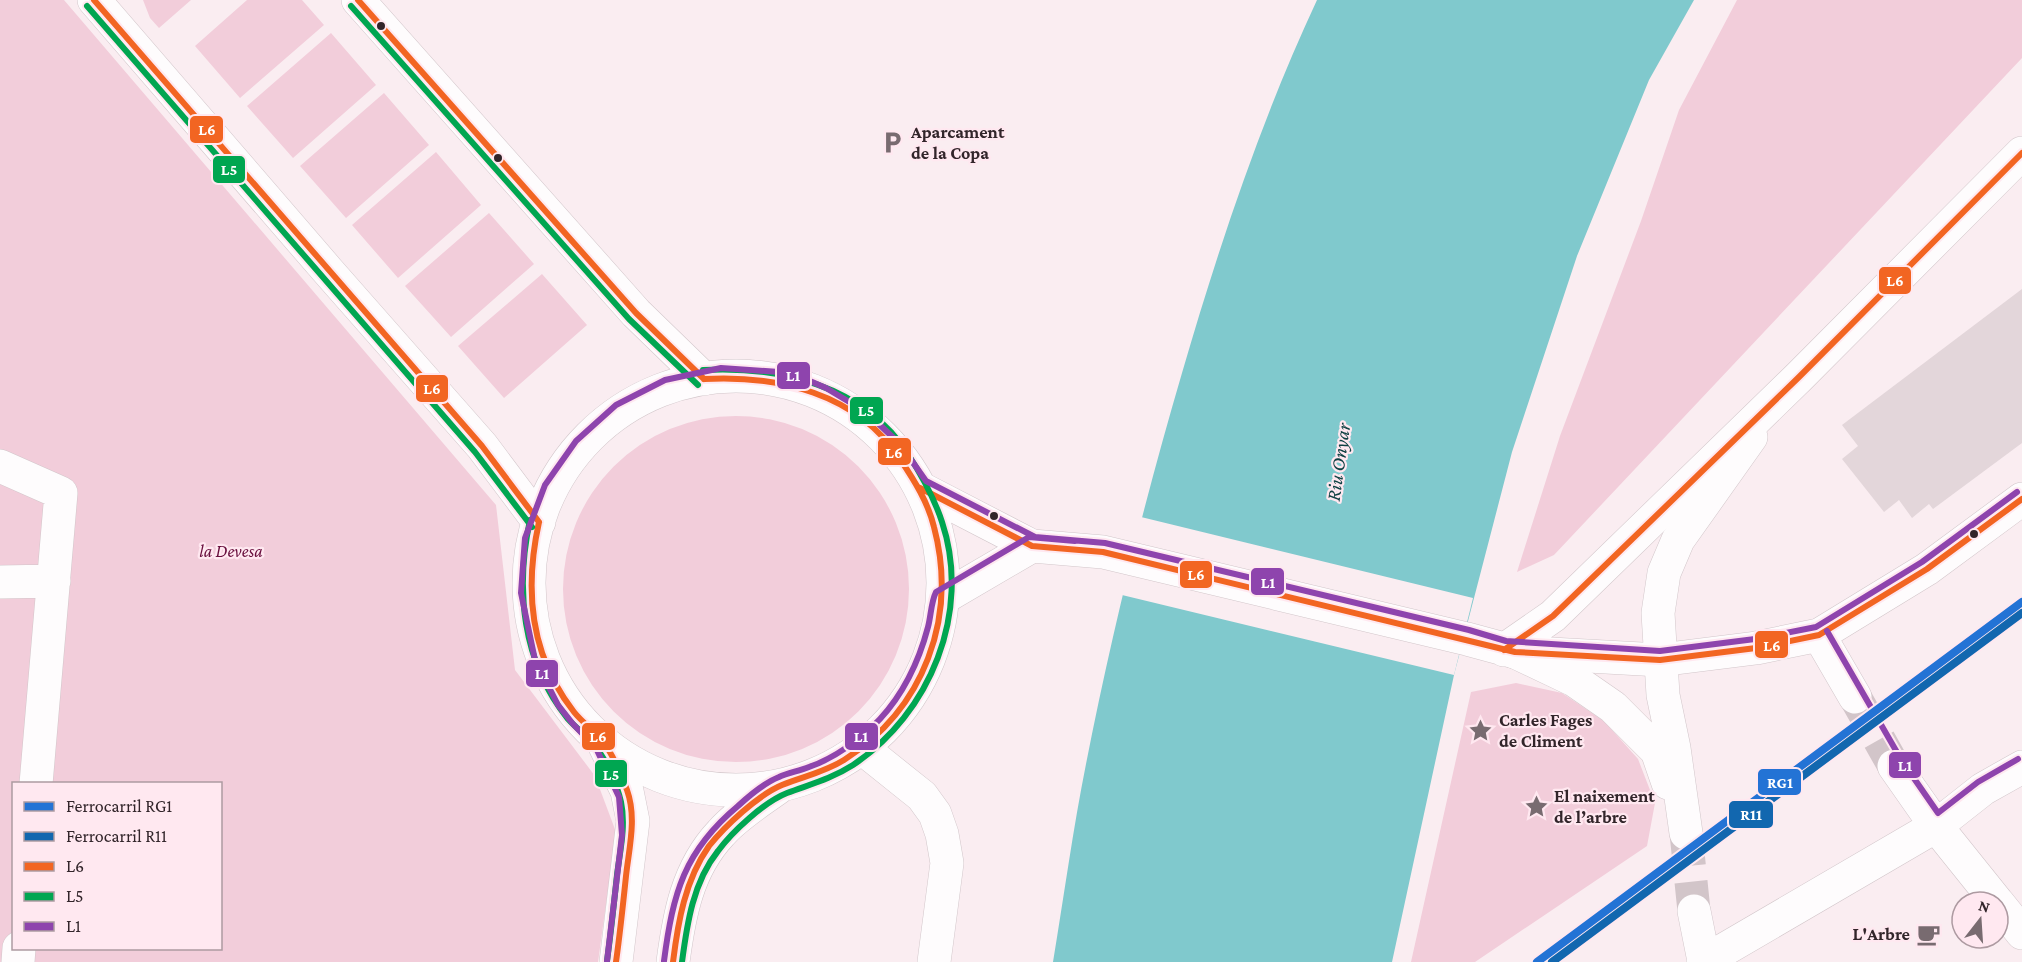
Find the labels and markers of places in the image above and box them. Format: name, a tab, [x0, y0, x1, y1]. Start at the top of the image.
unlabelled marker	[375, 20, 387, 32]
place label: Aparcament de la Copa	[910, 122, 1005, 163]
parking icon: Aparcament de la Copa	[880, 129, 906, 155]
unlabelled marker	[492, 152, 504, 164]
unlabelled marker	[988, 510, 1000, 522]
unlabelled marker	[1968, 528, 1980, 540]
place label: Carles Fages de Climent	[1499, 710, 1592, 751]
place icon: Carles Fages de Climent	[1468, 717, 1494, 743]
place label: El naixement de l’arbre	[1554, 786, 1655, 827]
place icon: El naixement de l’arbre	[1523, 793, 1549, 819]
cafe icon: L'Arbre	[1915, 921, 1941, 947]
place label: L'Arbre	[1853, 924, 1910, 944]

